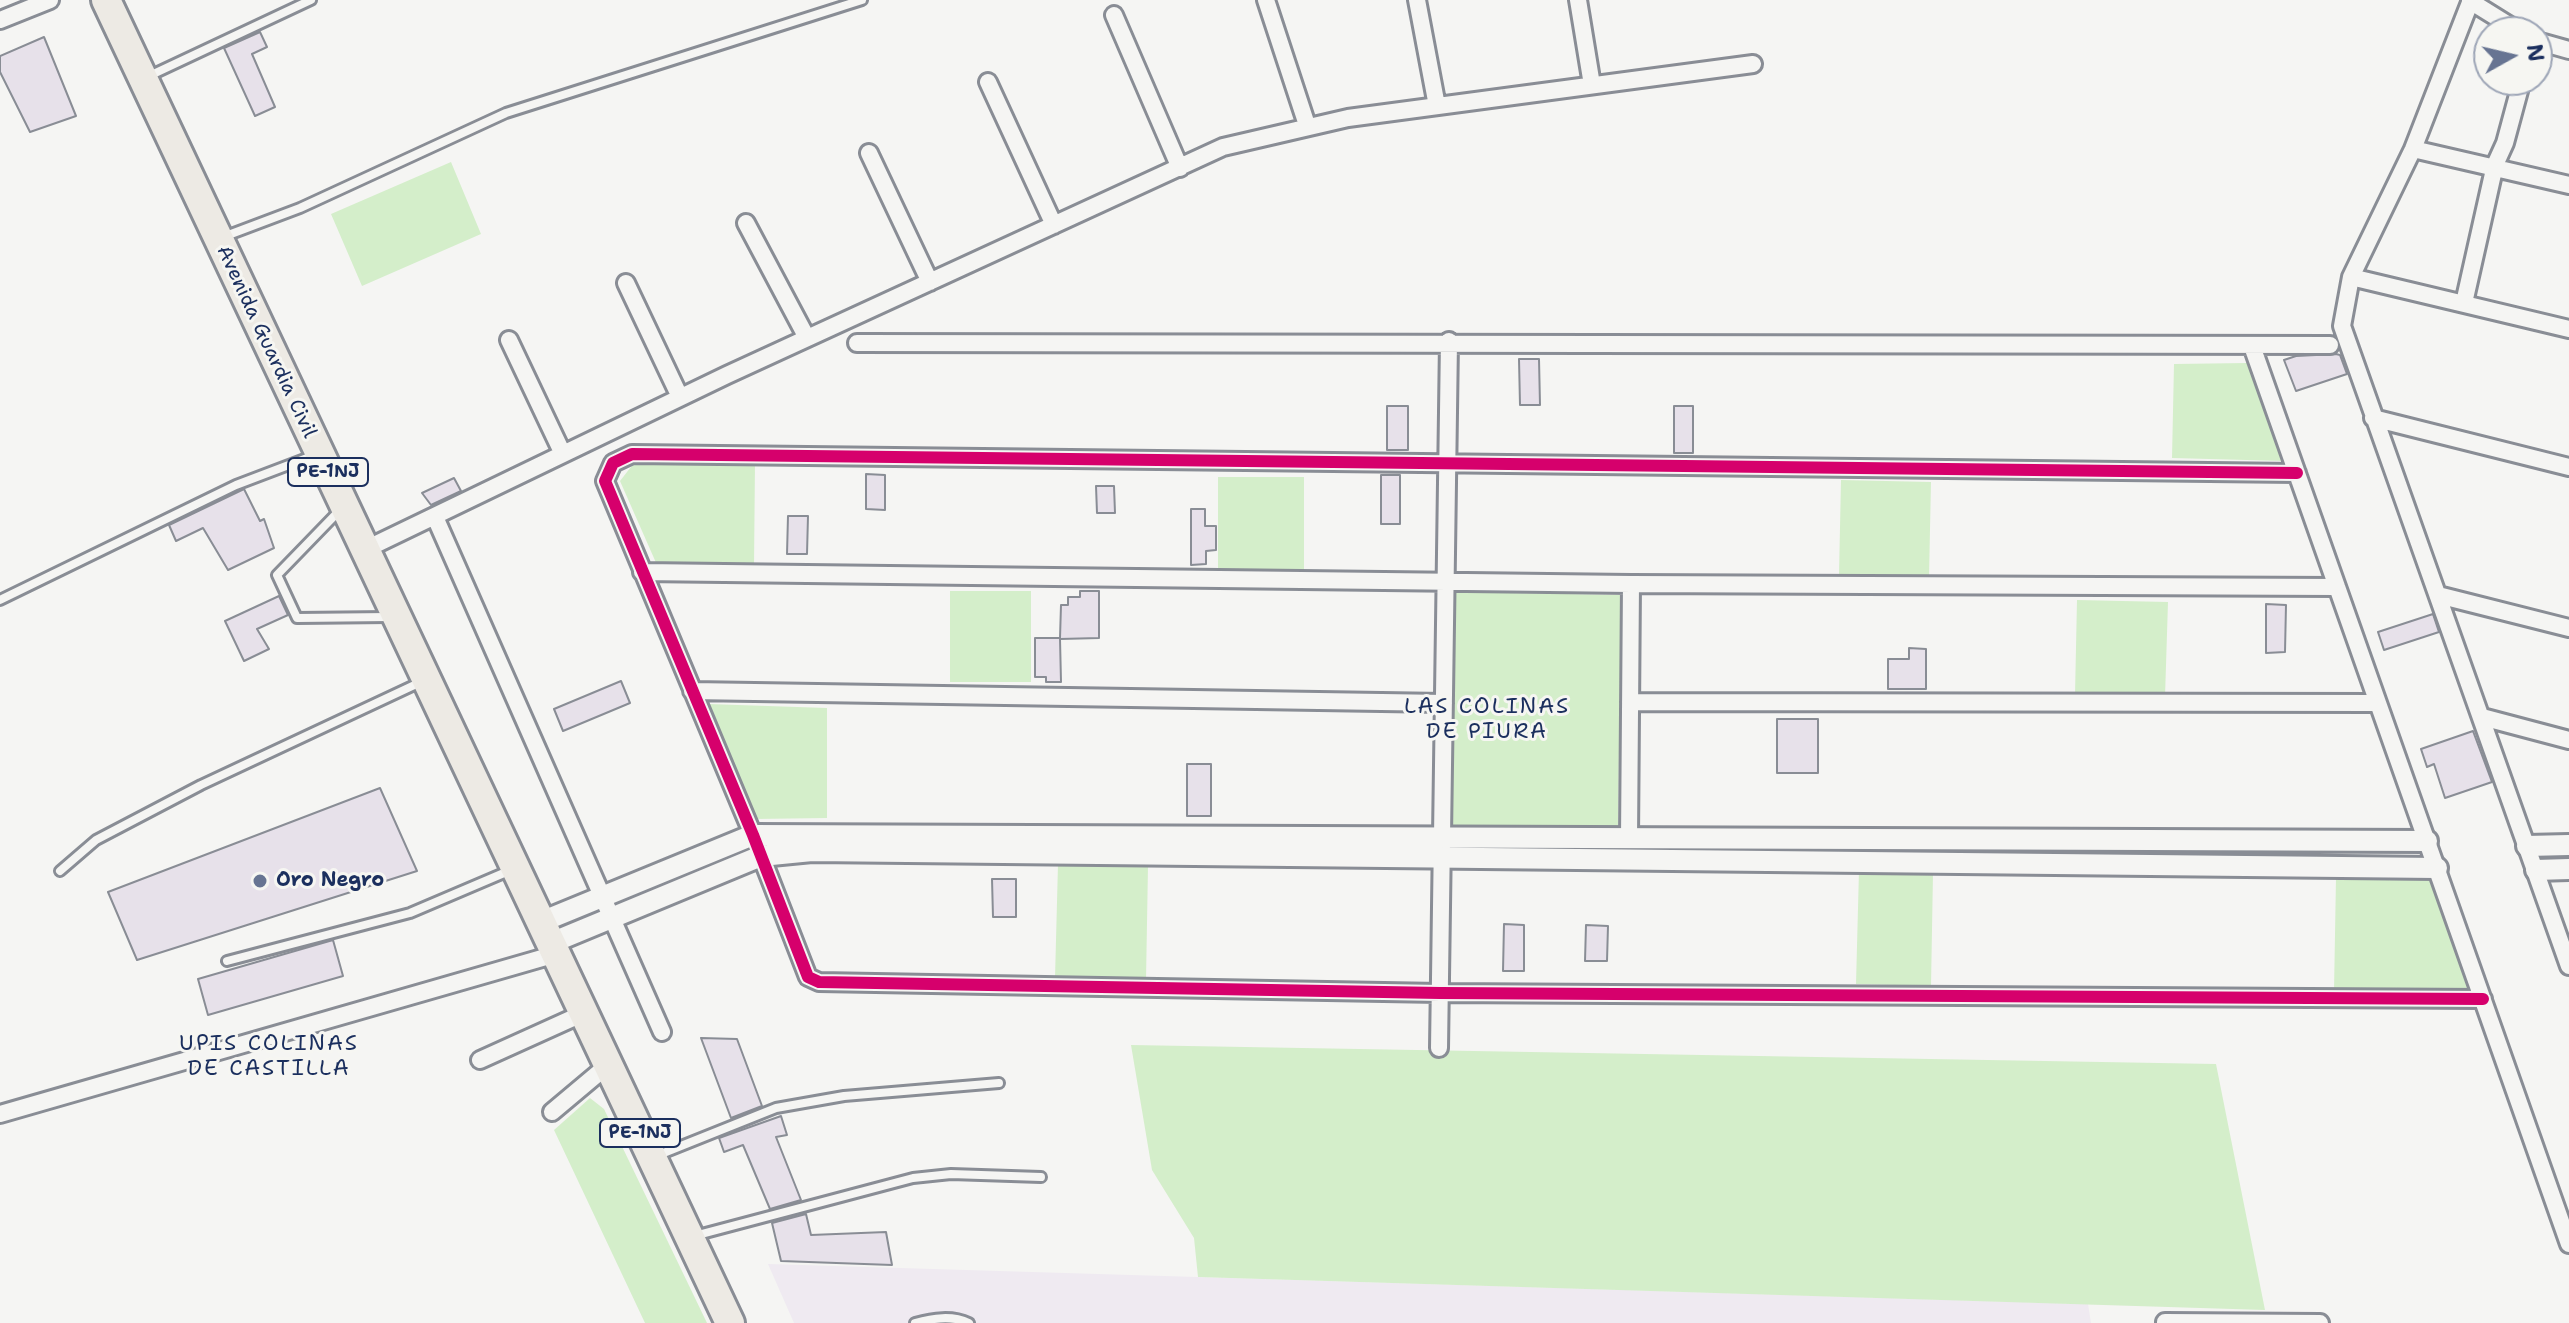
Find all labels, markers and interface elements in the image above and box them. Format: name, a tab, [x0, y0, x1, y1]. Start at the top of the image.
north arrow	[2473, 16, 2553, 96]
text: N	[2520, 42, 2551, 64]
street label: Avenida Guardia Civil	[211, 242, 321, 442]
road number: PE-1NJ	[288, 458, 368, 486]
district label: LAS COLINAS DE PIURA	[1404, 694, 1570, 746]
place label: Oro Negro	[276, 869, 384, 893]
marker: Oro Negro	[251, 872, 269, 890]
district label: UPIS COLINAS DE CASTILLA	[179, 1031, 359, 1082]
road number: PE-1NJ	[600, 1119, 680, 1147]

